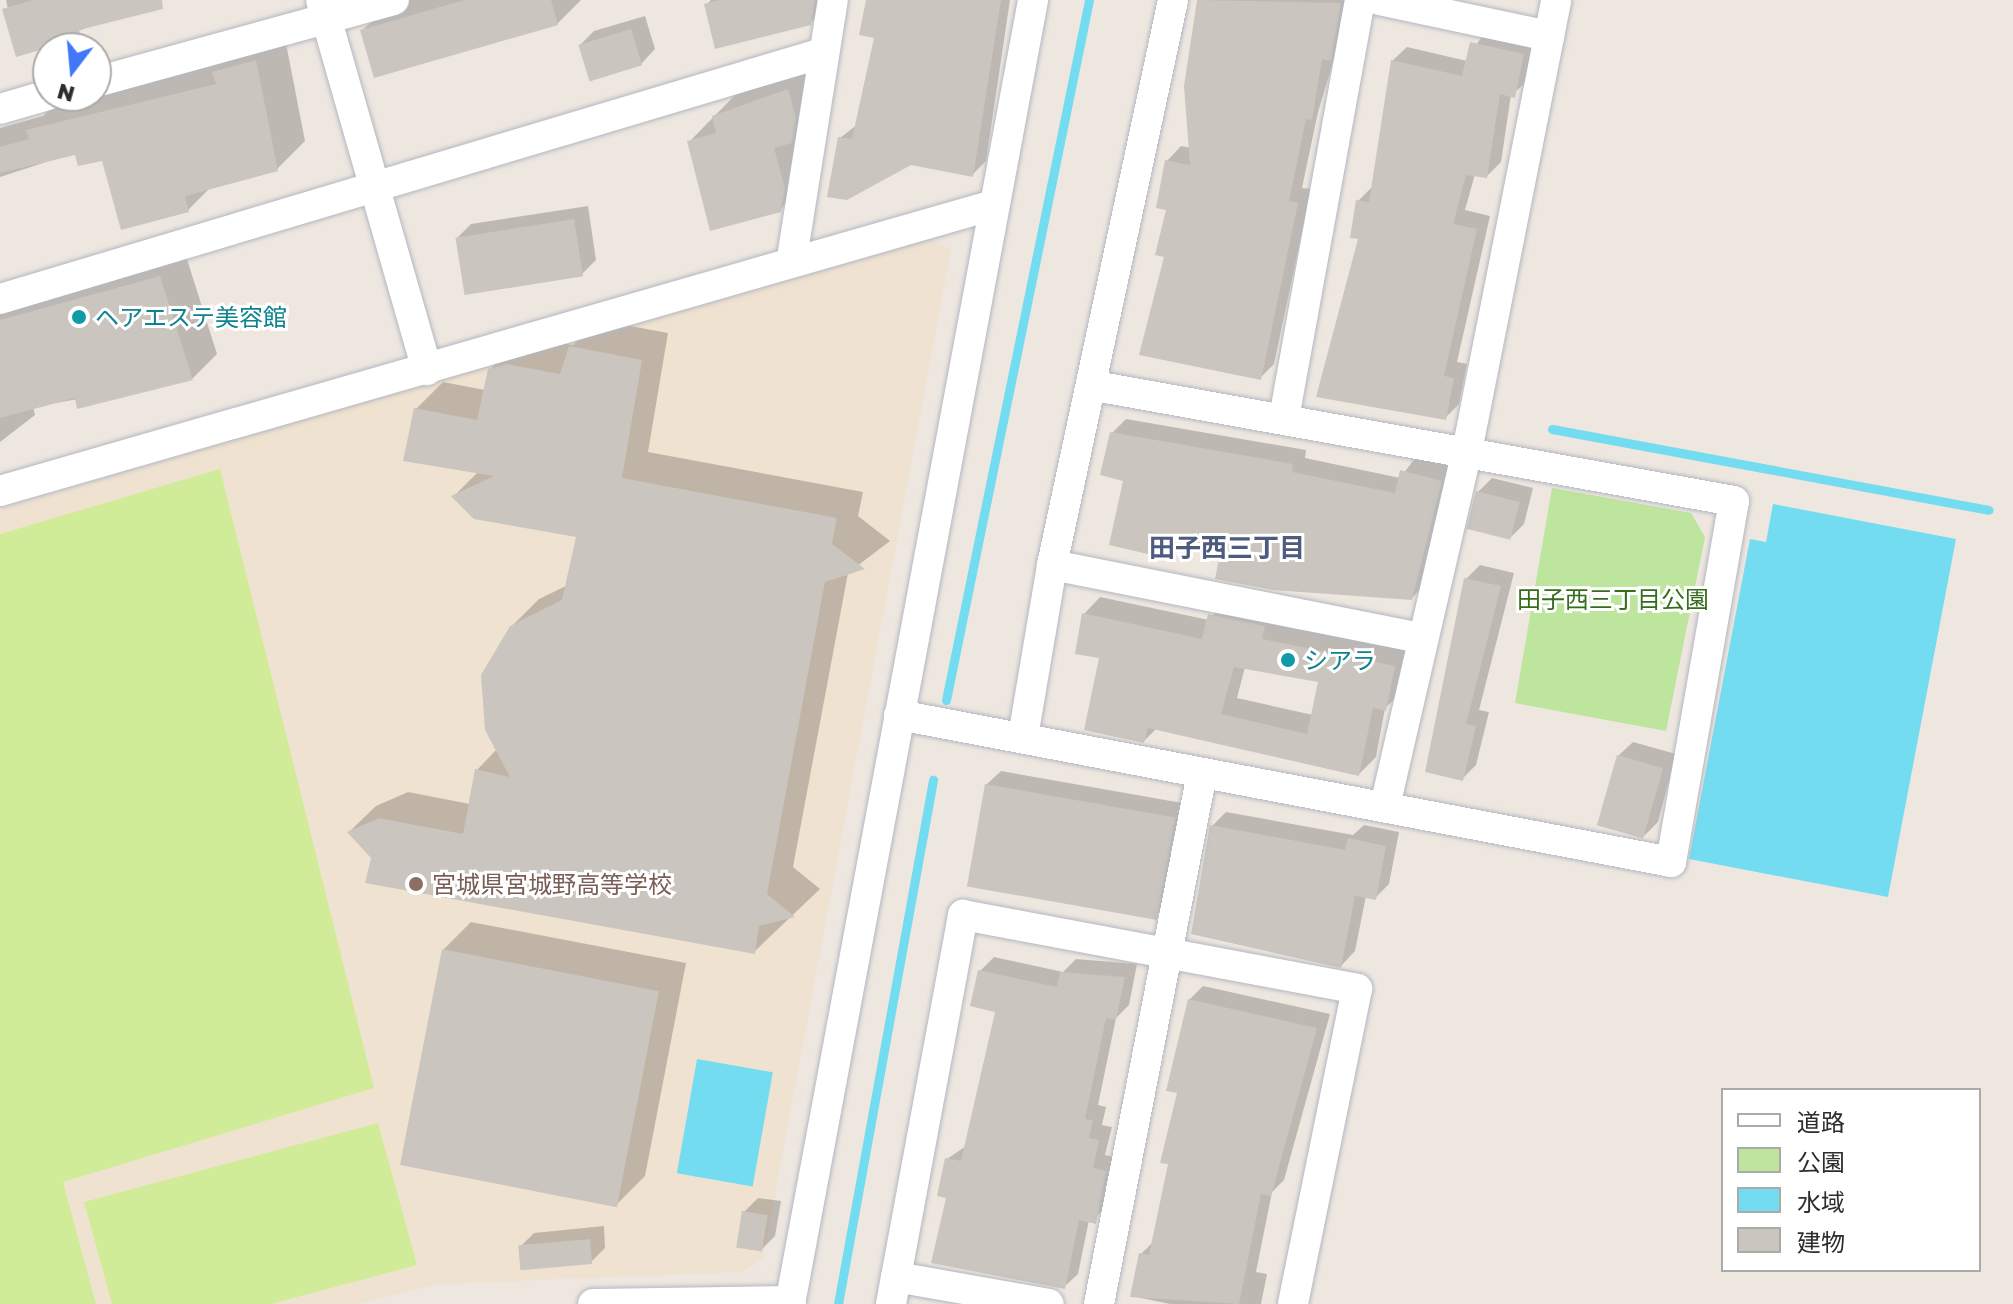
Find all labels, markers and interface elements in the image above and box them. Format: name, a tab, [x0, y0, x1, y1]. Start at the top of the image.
north arrow	[32, 32, 112, 112]
text: N	[54, 78, 78, 109]
place label: ヘアエステ美容館	[95, 303, 287, 331]
marker: ヘアエステ美容館	[70, 308, 88, 326]
district label: 田子西三丁目	[1149, 532, 1305, 564]
park label: 田子西三丁目公園	[1517, 585, 1709, 613]
place label: シアラ	[1304, 646, 1376, 674]
marker: シアラ	[1279, 651, 1297, 669]
place label: 宮城県宮城野高等学校	[432, 870, 672, 898]
marker: 宮城県宮城野高等学校	[407, 875, 425, 893]
legend	[1721, 1088, 1981, 1272]
text: 道路	[1797, 1107, 1845, 1136]
text: 公園	[1797, 1147, 1845, 1176]
text: 水域	[1797, 1187, 1845, 1216]
text: 建物	[1797, 1227, 1845, 1256]

